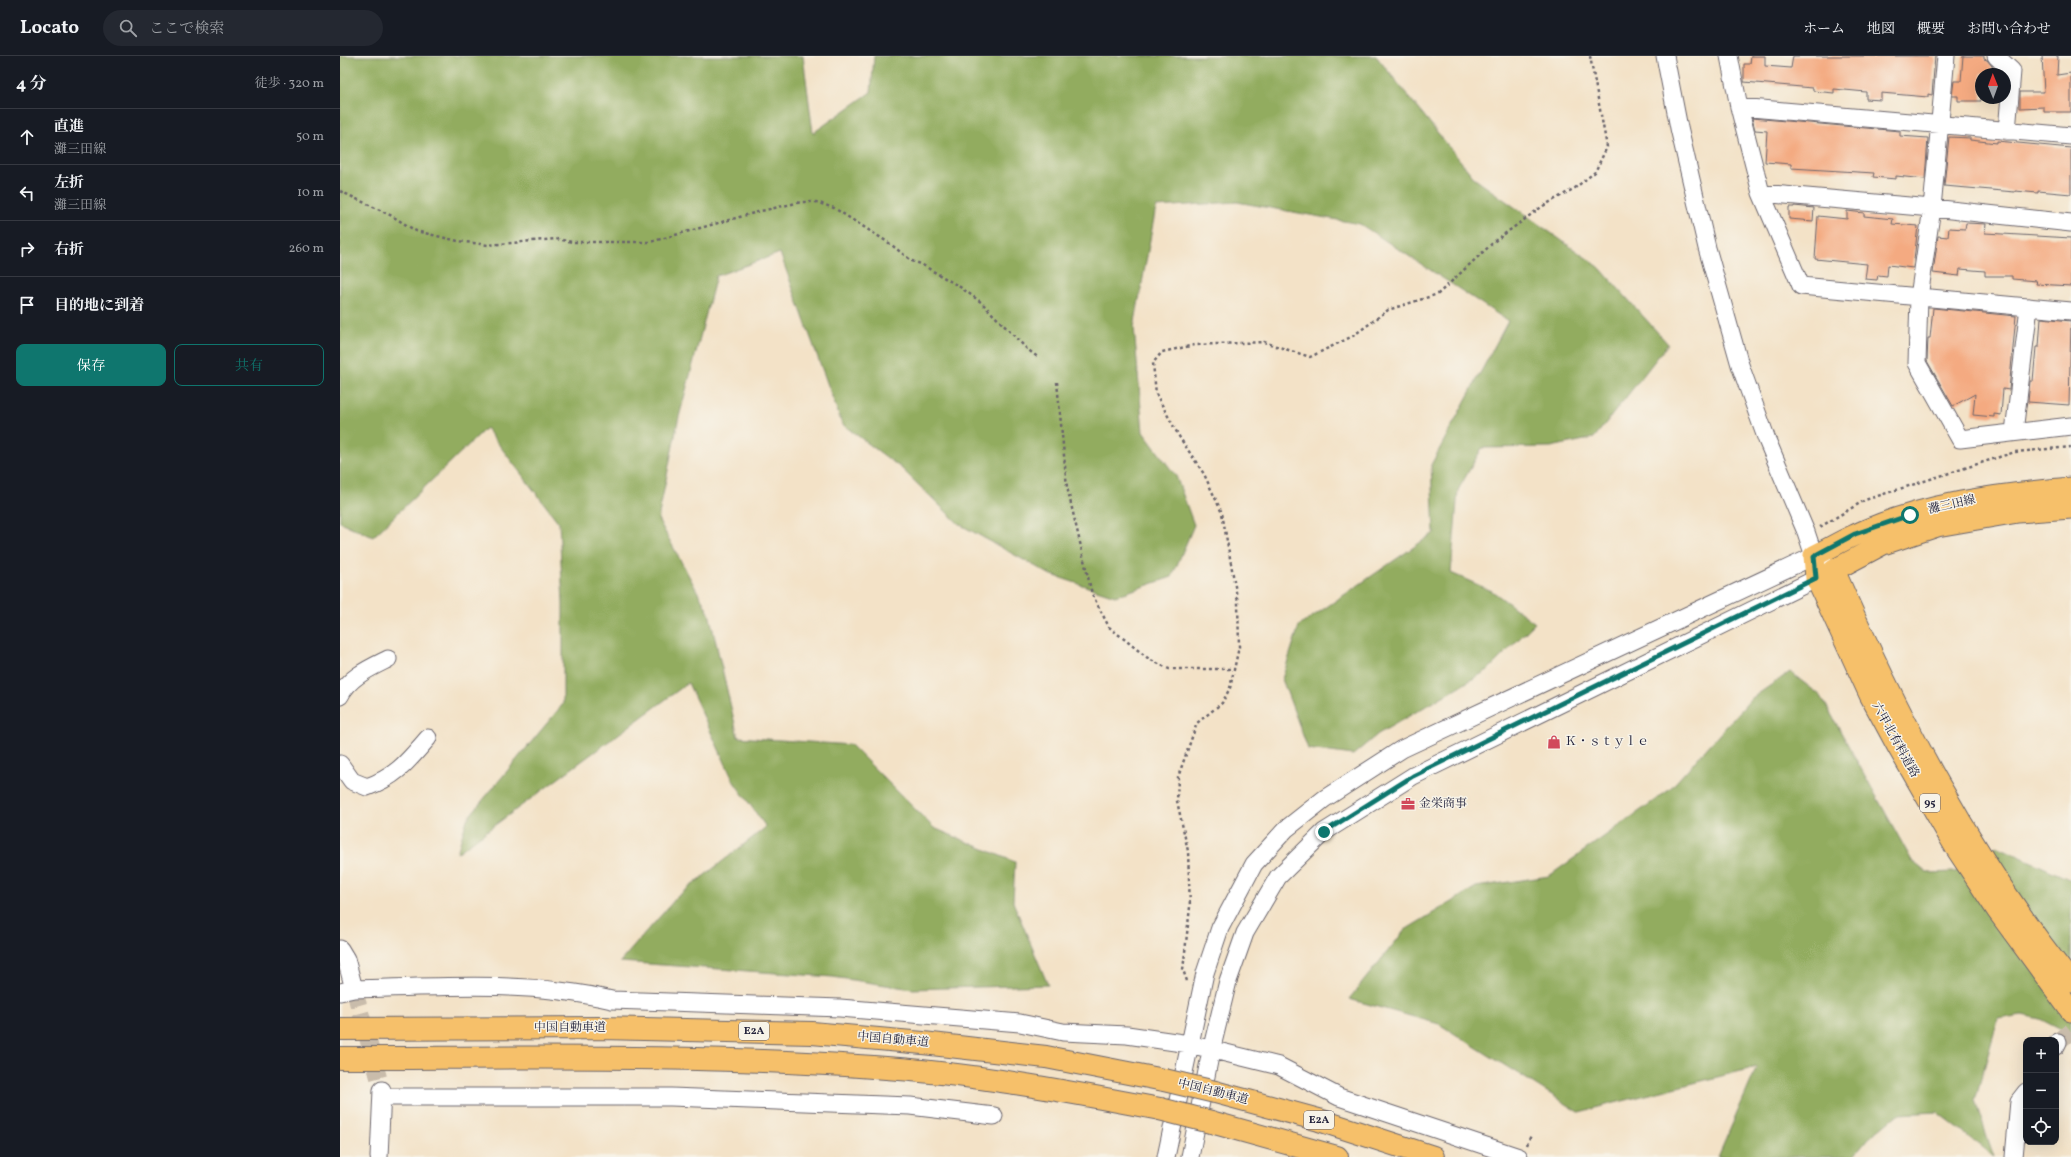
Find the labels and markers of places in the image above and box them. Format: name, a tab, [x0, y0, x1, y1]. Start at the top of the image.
shop icon: Ｋ・ｓｔｙｌｅ	[1546, 734, 1562, 750]
place label: Ｋ・ｓｔｙｌｅ	[1565, 734, 1649, 750]
office icon: 金栄商事	[1400, 796, 1416, 812]
place label: 金栄商事	[1419, 796, 1467, 812]

